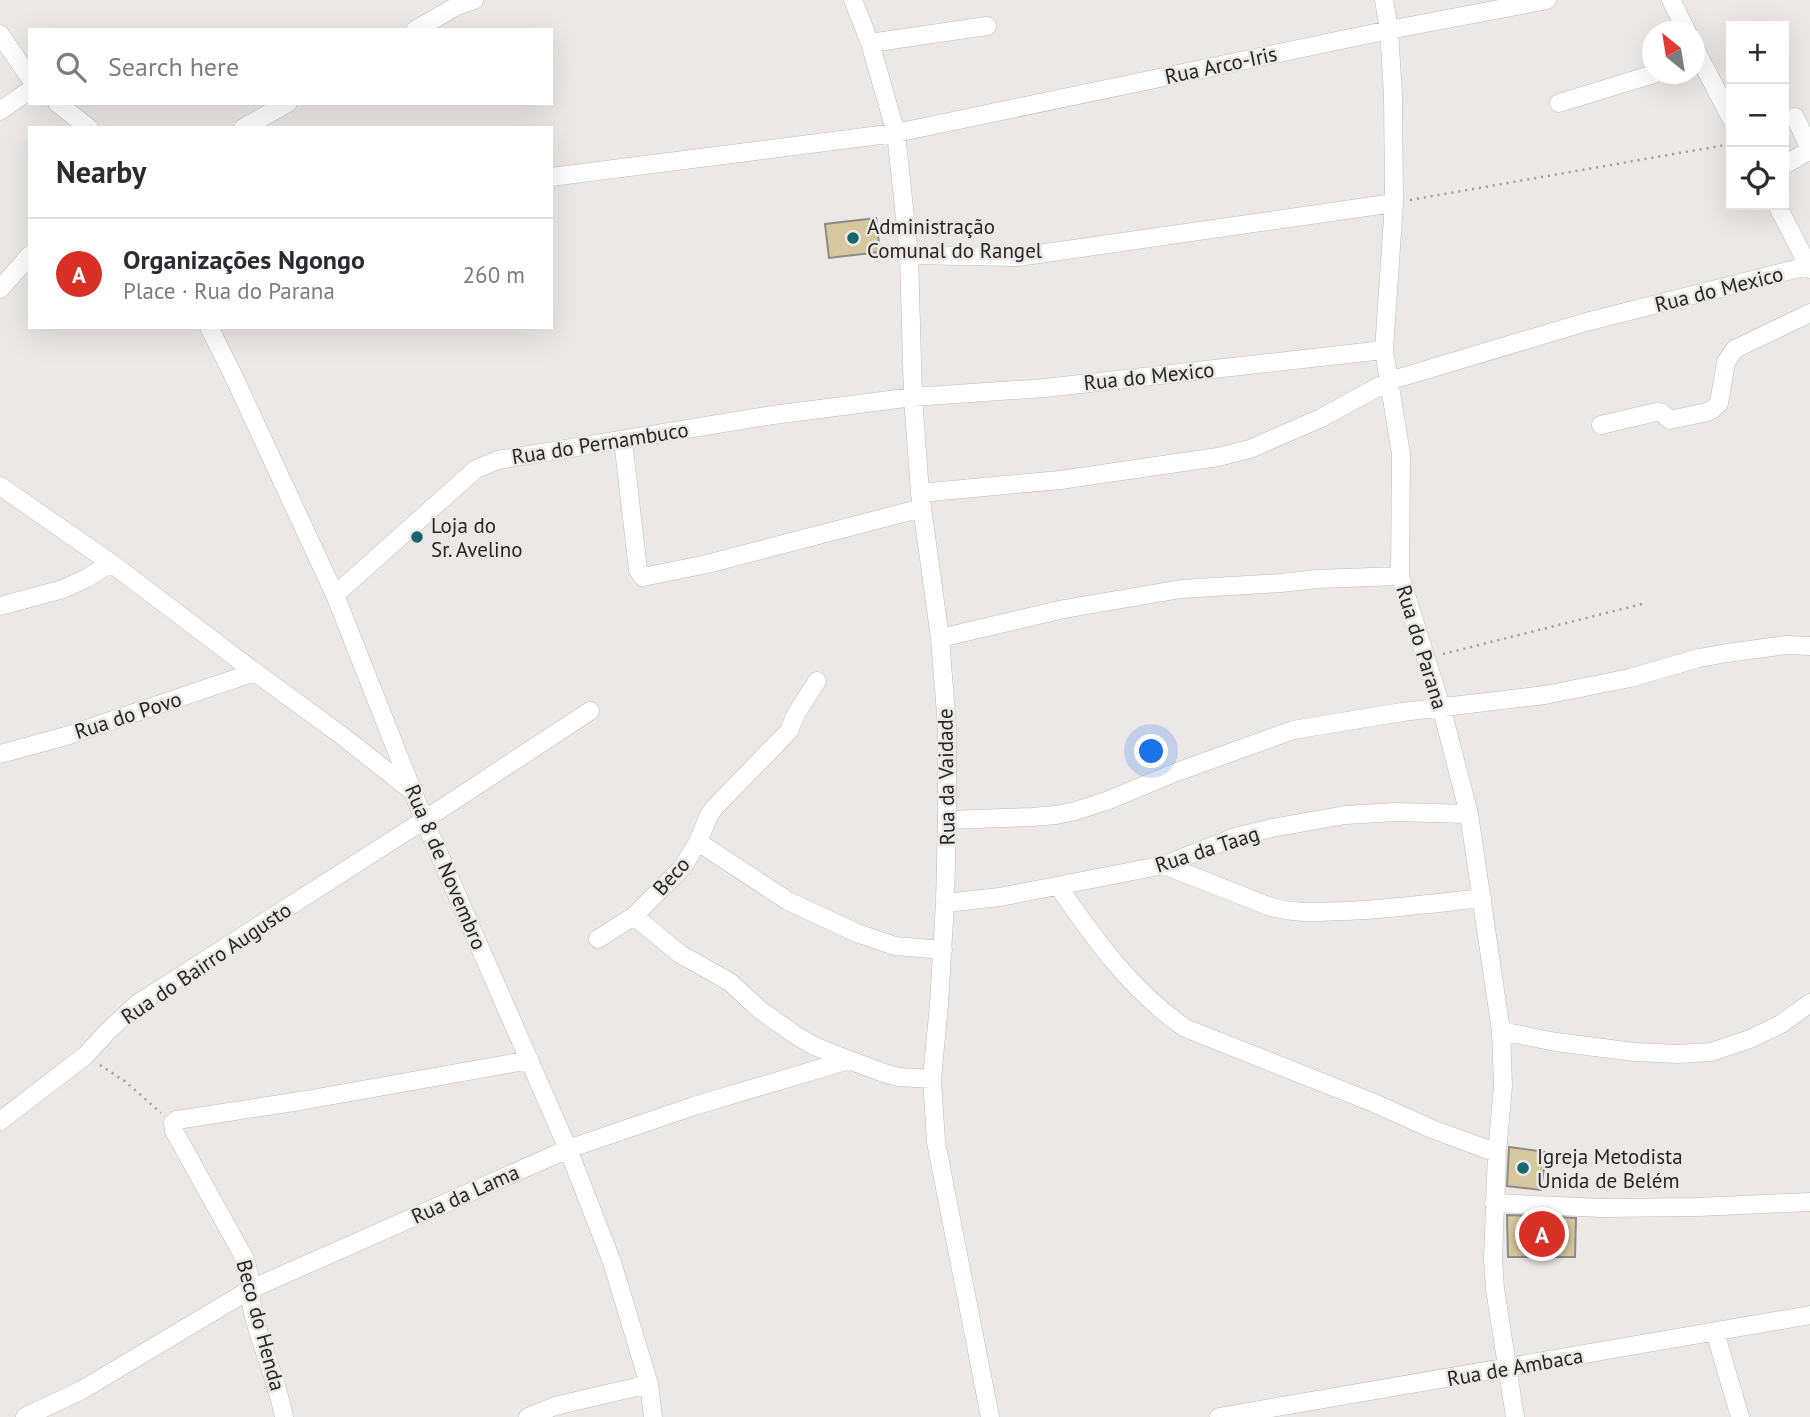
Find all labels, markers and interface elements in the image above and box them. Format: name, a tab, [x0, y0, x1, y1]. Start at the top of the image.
north arrow	[1642, 21, 1705, 84]
map controls	[1726, 21, 1789, 210]
button: +	[1726, 21, 1789, 84]
search box	[28, 28, 553, 105]
street label: Rua Arco-Iris	[1162, 40, 1280, 90]
icon: search	[52, 48, 90, 86]
text: Search here	[108, 50, 239, 83]
button: −	[1726, 84, 1789, 147]
button: locate	[1726, 147, 1789, 210]
text: Nearby	[56, 152, 146, 191]
place label: Administração Comunal do Rangel	[867, 213, 1042, 264]
marker: Administração Comunal do Rangel	[845, 230, 861, 246]
text: Organizações Ngongo	[123, 243, 365, 276]
text: A	[72, 260, 86, 289]
text: 260 m	[463, 260, 525, 289]
street label: Rua do Mexico	[1652, 260, 1786, 318]
text: Place · Rua do Parana	[123, 276, 335, 305]
street label: Rua do Mexico	[1082, 356, 1216, 396]
street label: Rua do Pernambuco	[510, 416, 690, 470]
place label: Loja do Sr. Avelino	[431, 512, 522, 563]
marker: Loja do Sr. Avelino	[409, 529, 425, 545]
street label: Rua do Parana	[1390, 582, 1454, 712]
street label: Rua do Povo	[71, 685, 185, 745]
street label: Rua da Vaidade	[931, 708, 961, 846]
your location	[1134, 734, 1168, 768]
street label: Rua 8 de Novembro	[399, 780, 493, 954]
street label: Rua da Taag	[1152, 819, 1262, 879]
street label: Beco	[647, 851, 695, 901]
street label: Rua do Bairro Augusto	[116, 896, 296, 1030]
place label: Igreja Metodista Unida de Belém	[1537, 1143, 1683, 1194]
street label: Rua da Lama	[407, 1158, 523, 1230]
marker: Igreja Metodista Unida de Belém	[1515, 1160, 1531, 1176]
pin: A	[1519, 1208, 1565, 1260]
street label: Beco do Henda	[231, 1256, 291, 1394]
street label: Rua de Ambaca	[1445, 1342, 1585, 1392]

